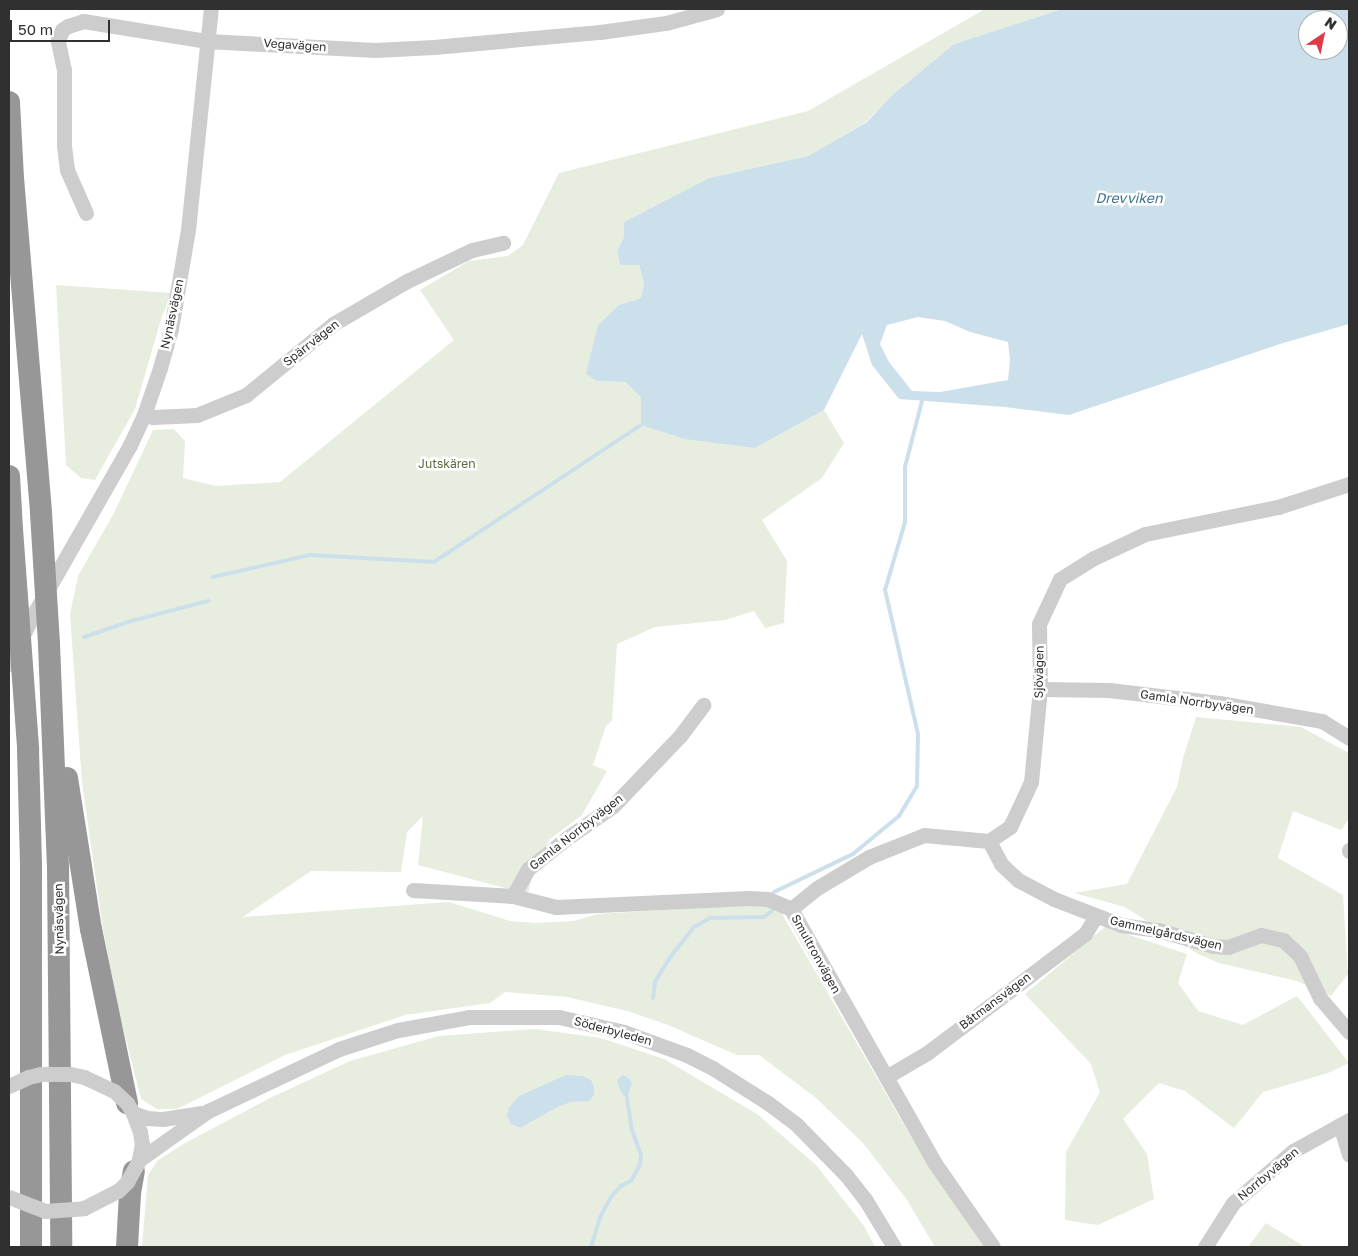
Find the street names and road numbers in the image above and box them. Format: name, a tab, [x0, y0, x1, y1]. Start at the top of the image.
street label: Vegavägen	[263, 36, 327, 54]
street label: Nynäsvägen	[158, 278, 186, 350]
street label: Spärrvägen	[280, 317, 342, 369]
street label: Sjövägen	[1031, 645, 1047, 699]
street label: Gamla Norrbyvägen	[1139, 687, 1255, 717]
street label: Gamla Norrbyvägen	[527, 791, 625, 873]
street label: Nynäsvägen	[51, 883, 67, 955]
street label: Smultronvägen	[788, 912, 844, 996]
street label: Gammelgårdsvägen	[1109, 913, 1223, 953]
street label: Båtmansvägen	[956, 969, 1034, 1033]
street label: Söderbyleden	[572, 1014, 654, 1048]
street label: Norrbyvägen	[1235, 1144, 1301, 1204]

